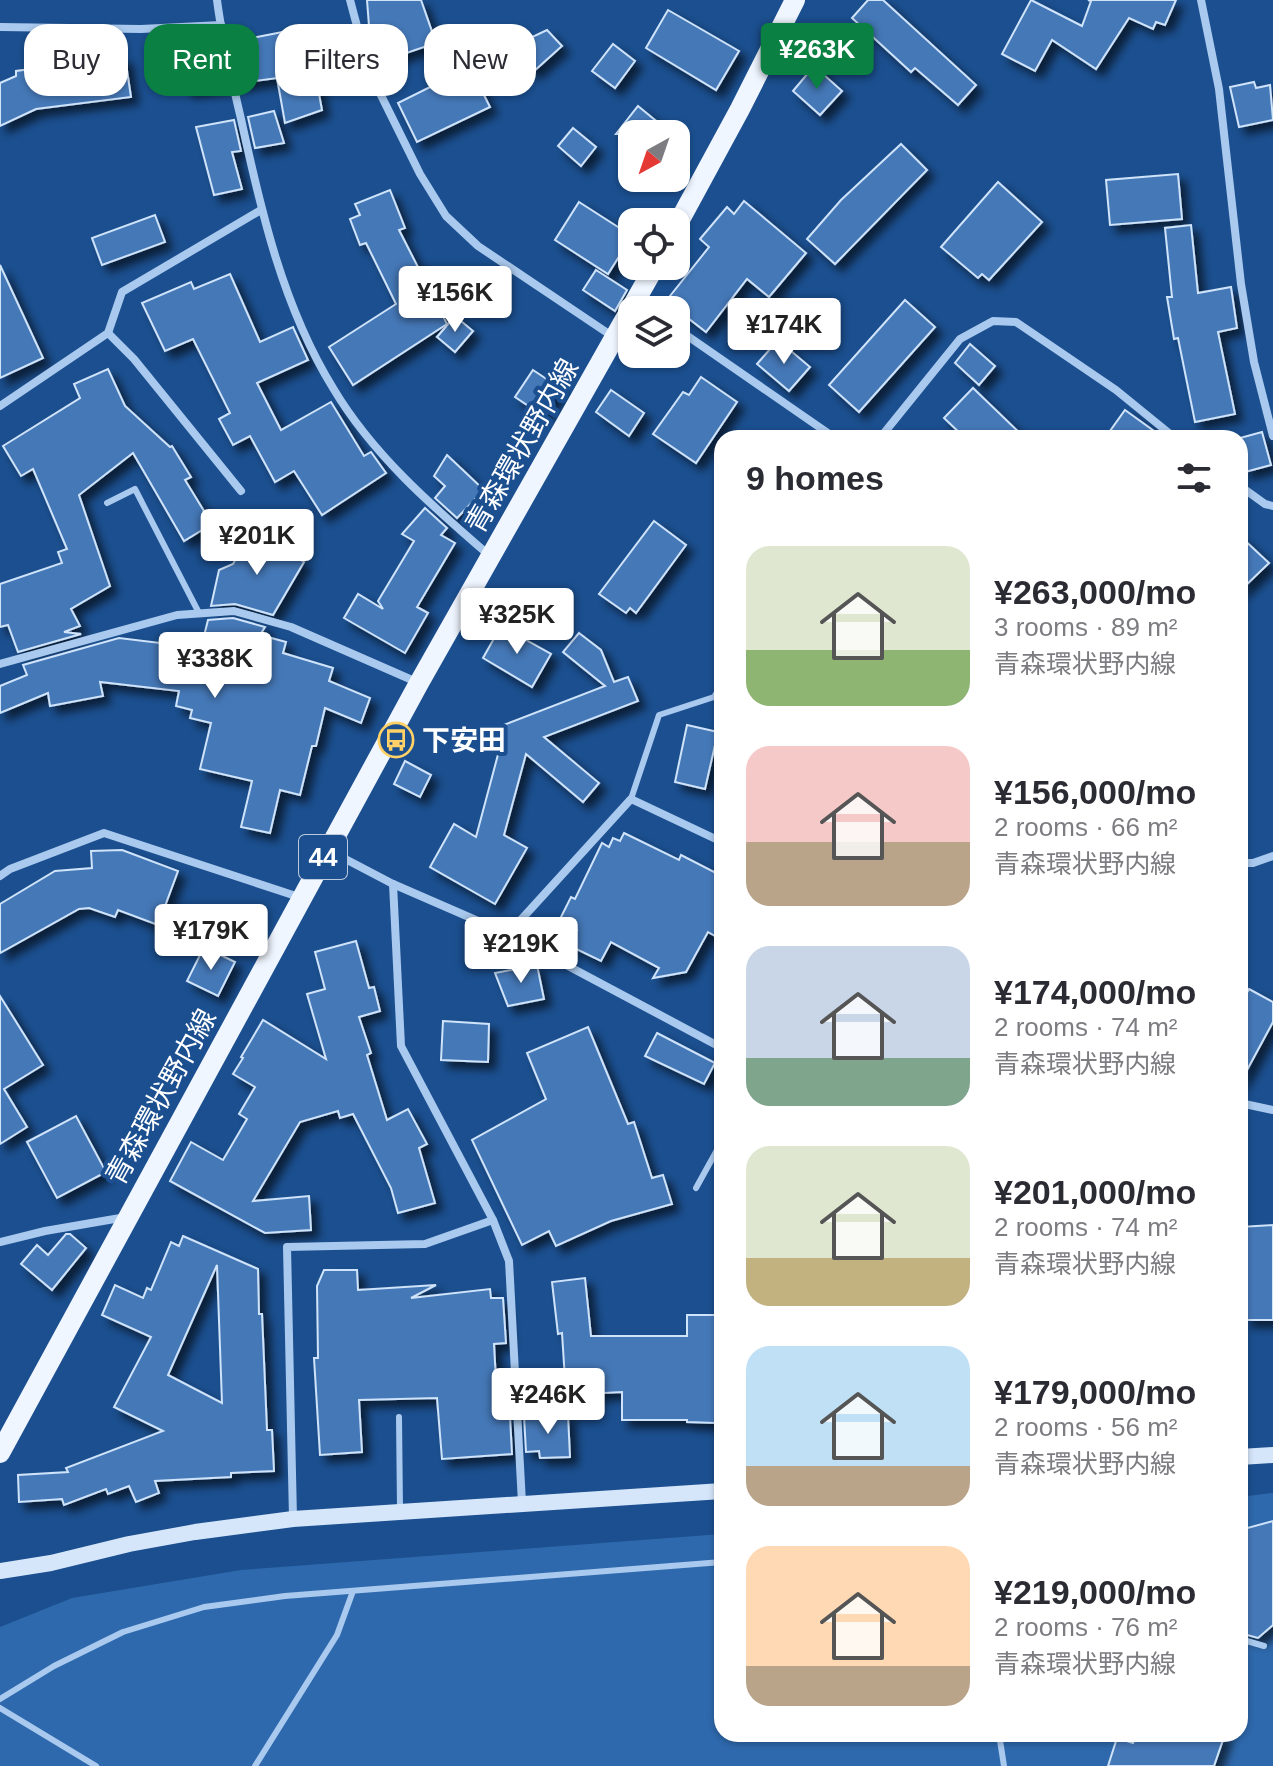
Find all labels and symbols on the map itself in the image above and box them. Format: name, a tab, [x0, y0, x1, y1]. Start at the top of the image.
pin: ¥263K	[761, 23, 873, 91]
north arrow	[618, 120, 690, 192]
pin: ¥156K	[399, 266, 511, 334]
pin: ¥174K	[728, 298, 840, 366]
street label: 青森環状野内線	[460, 353, 584, 539]
pin: ¥201K	[201, 509, 313, 577]
pin: ¥325K	[461, 588, 573, 656]
pin: ¥338K	[159, 632, 271, 700]
bus stop icon: 下安田	[377, 721, 415, 759]
place label: 下安田	[422, 725, 506, 756]
road number: 44	[299, 835, 347, 879]
pin: ¥179K	[155, 904, 267, 972]
pin: ¥219K	[465, 917, 577, 985]
street label: 青森環状野内線	[100, 1004, 222, 1190]
pin: ¥246K	[492, 1368, 604, 1436]

